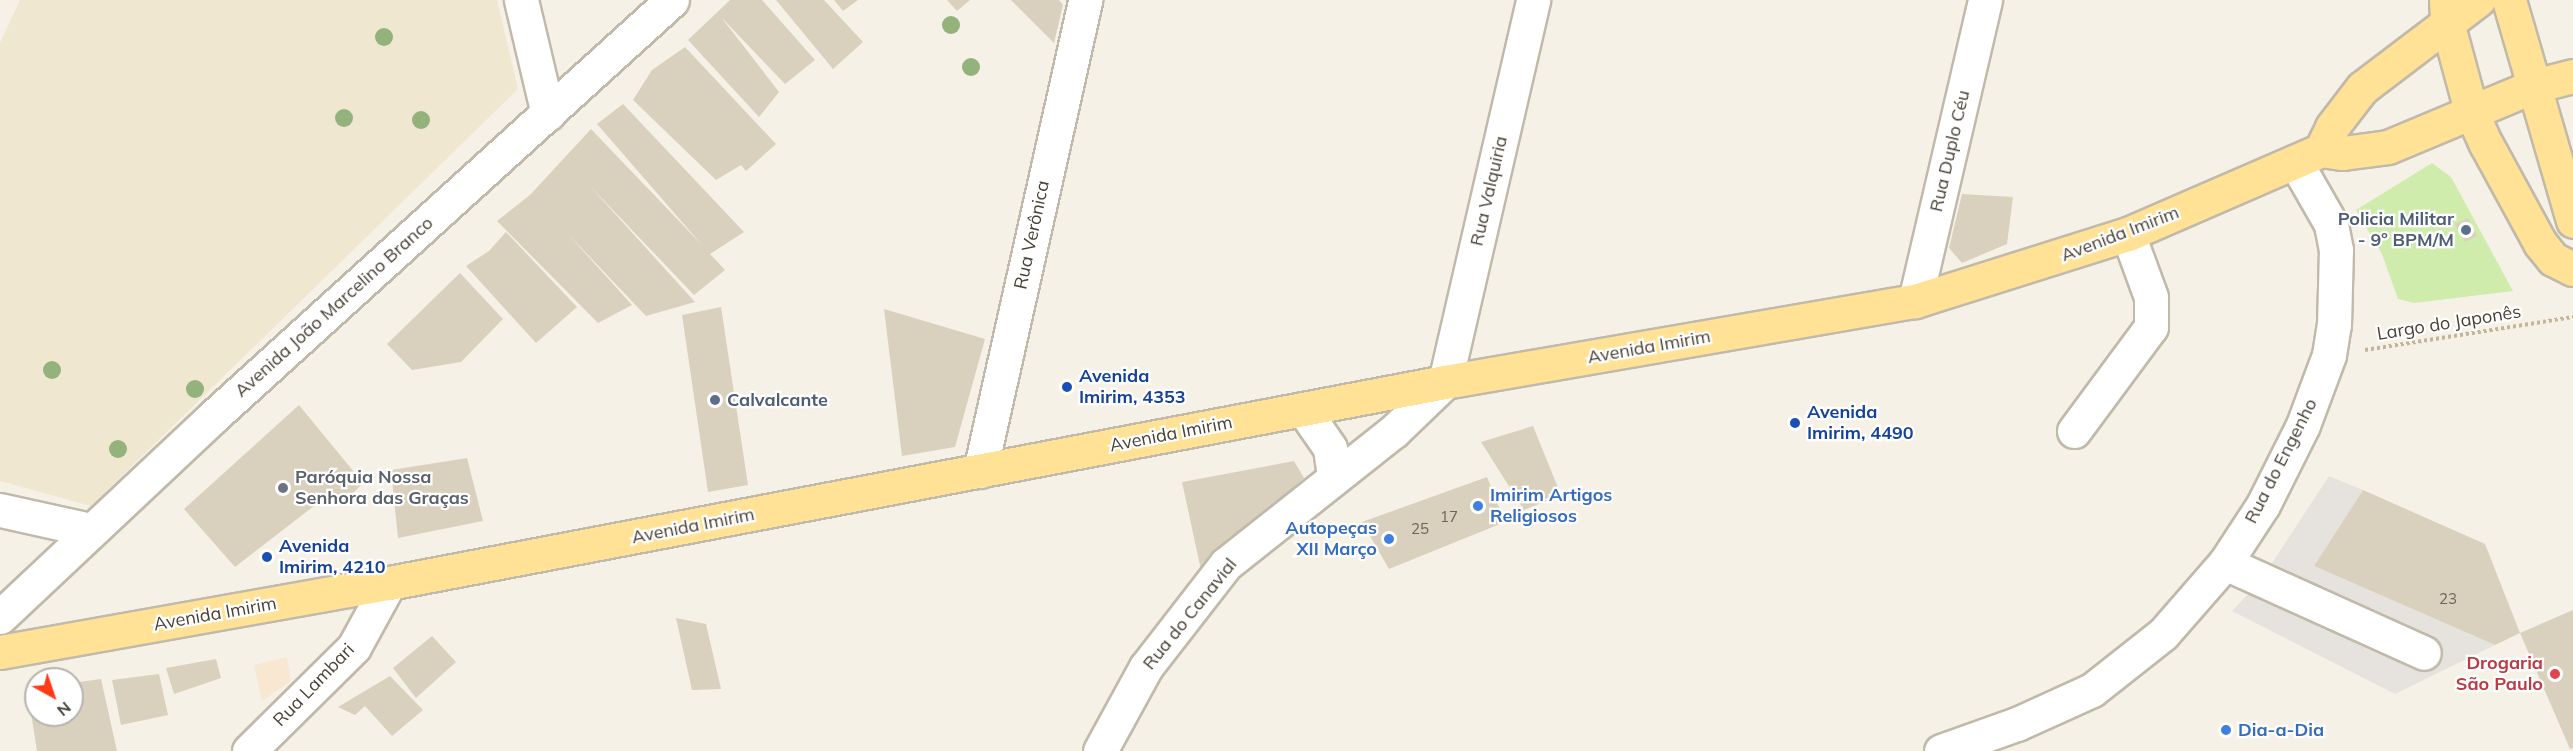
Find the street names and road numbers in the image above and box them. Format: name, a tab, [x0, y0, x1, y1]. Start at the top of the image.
street label: Rua Duplo Céu	[1926, 88, 1974, 214]
street label: Rua Valquiria	[1466, 134, 1512, 248]
street label: Rua Verônica	[1010, 179, 1054, 291]
street label: Avenida Imirim	[2058, 202, 2182, 266]
street label: Avenida João Marcelino Branco	[230, 212, 438, 402]
street label: Largo do Japonês	[2375, 301, 2523, 345]
street label: Avenida Imirim	[1586, 326, 1712, 368]
street label: Rua do Engenho	[2240, 395, 2322, 527]
street label: Avenida Imirim	[1108, 412, 1234, 456]
street label: Avenida Imirim	[630, 504, 756, 548]
street label: Rua do Canavial	[1138, 554, 1242, 674]
street label: Avenida Imirim	[152, 593, 278, 635]
street label: Rua Lambari	[269, 639, 359, 731]

